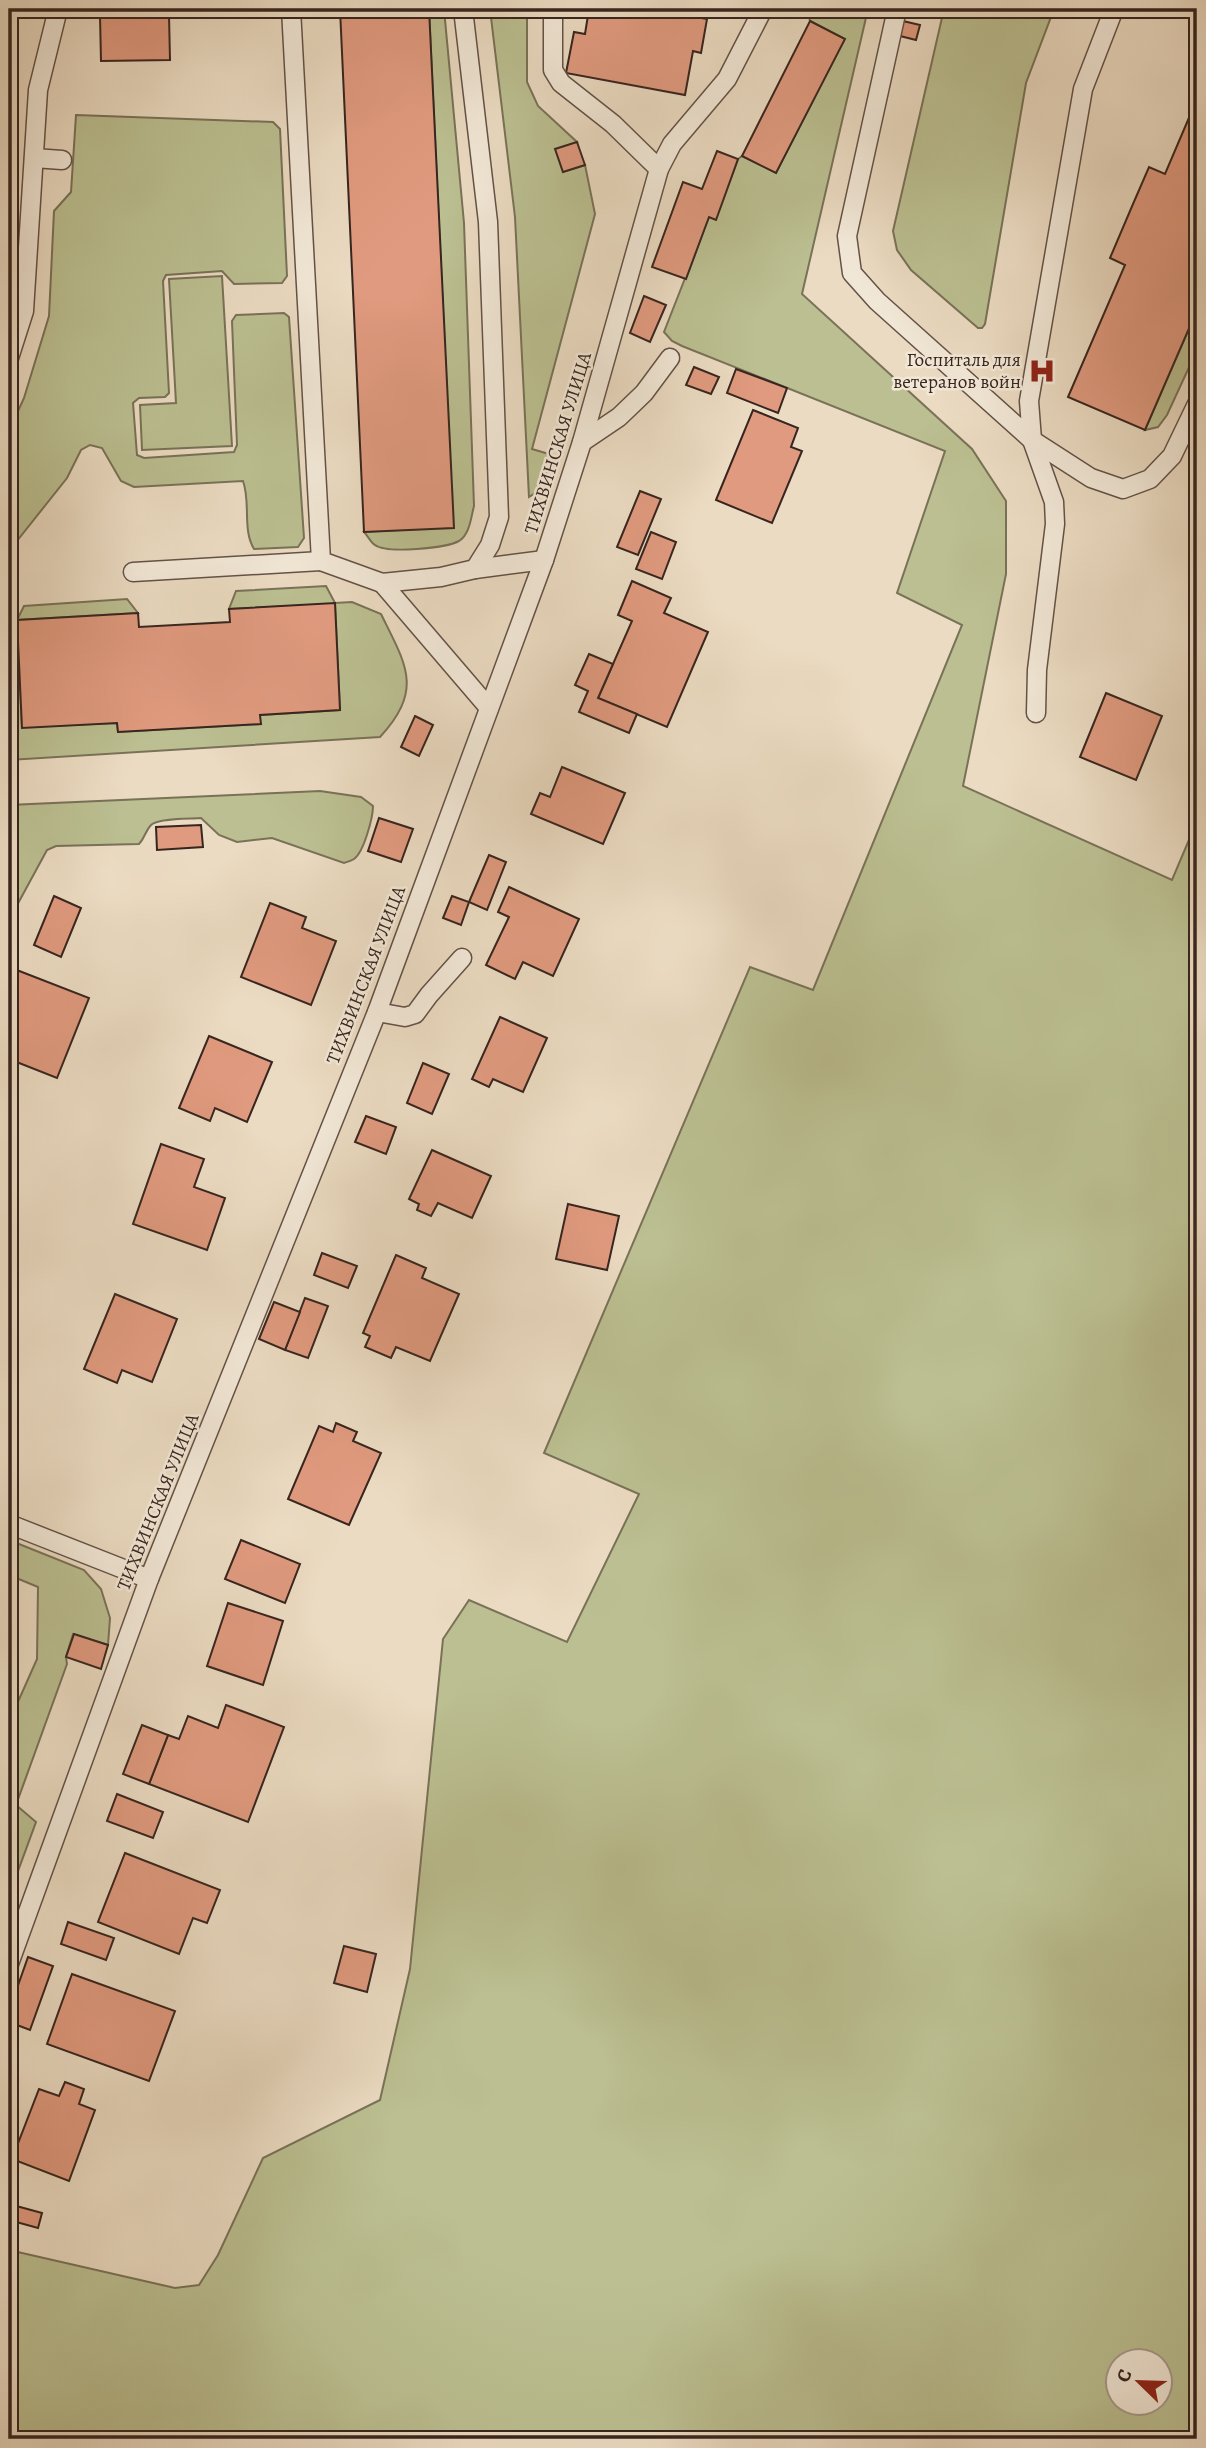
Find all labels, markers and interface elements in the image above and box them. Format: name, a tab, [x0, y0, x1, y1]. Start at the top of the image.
place label: Госпиталь для ветеранов войн	[893, 347, 1021, 395]
street label: ТИХВИНСКАЯ УЛИЦА	[518, 348, 598, 537]
hospital icon: Госпиталь для ветеранов войн	[1027, 356, 1057, 386]
street label: ТИХВИНСКАЯ УЛИЦА	[320, 881, 412, 1068]
street label: ТИХВИНСКАЯ УЛИЦА	[111, 1409, 206, 1594]
north arrow	[1104, 2346, 1174, 2416]
text: С	[1110, 2365, 1139, 2386]

